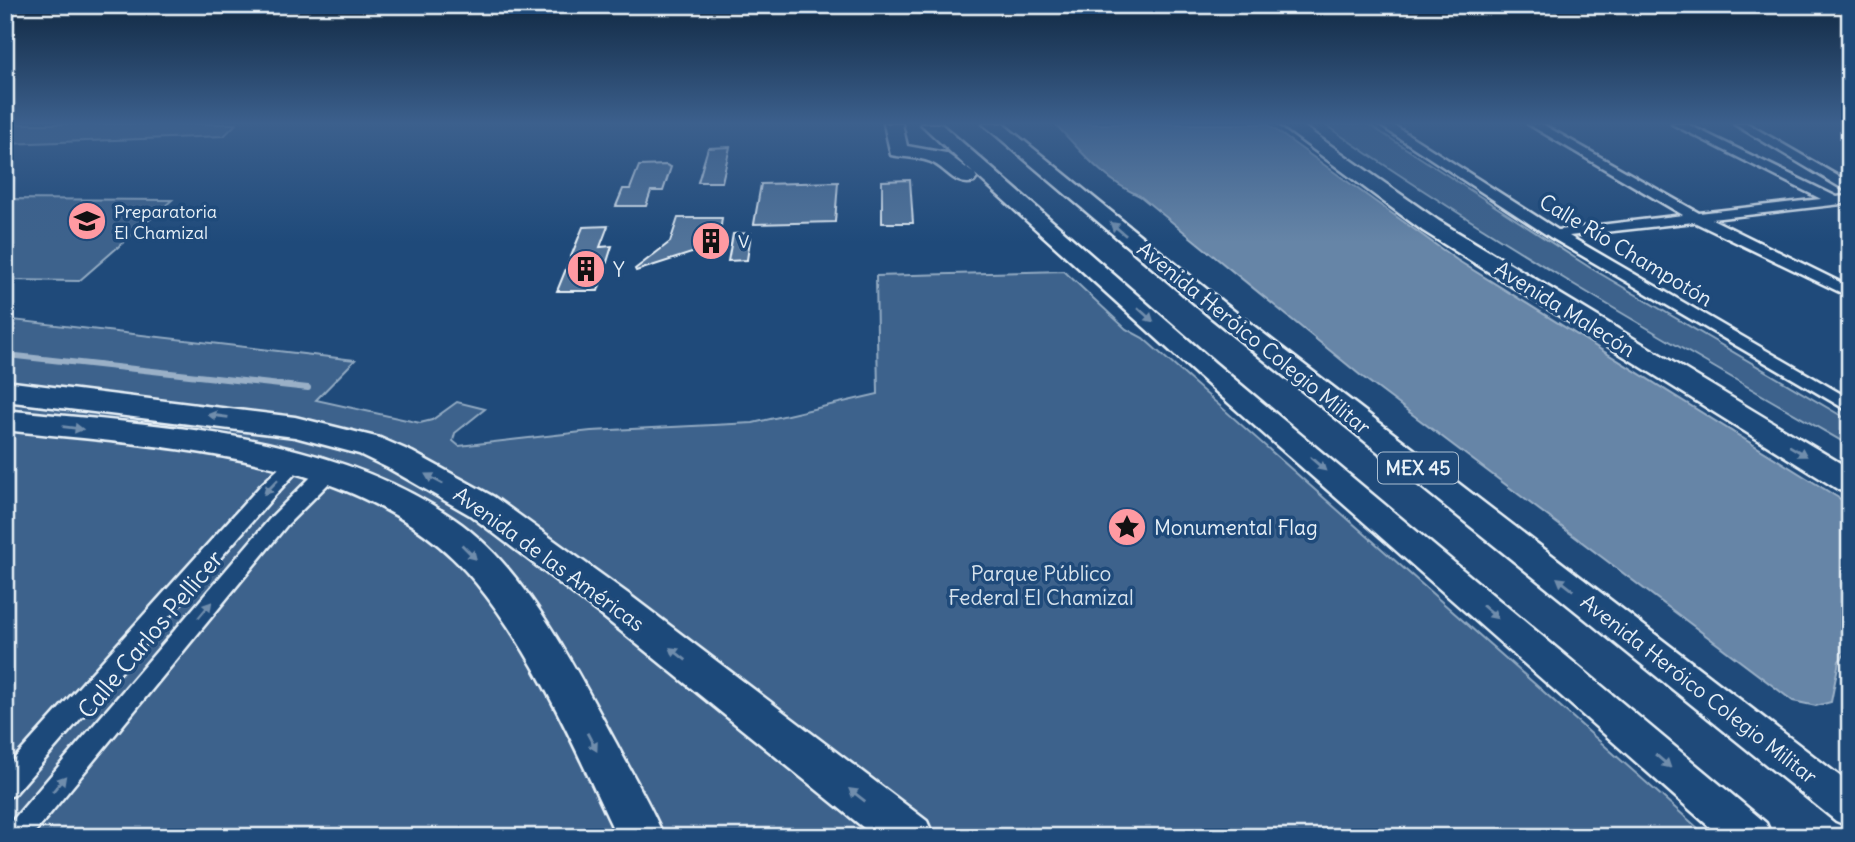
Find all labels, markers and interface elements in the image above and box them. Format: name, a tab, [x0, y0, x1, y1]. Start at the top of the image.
street label: Calle Río Champotón	[1535, 188, 1717, 312]
school or university icon: Preparatoria El Chamizal	[66, 200, 108, 242]
place label: Preparatoria El Chamizal	[114, 200, 217, 244]
building icon: V	[690, 220, 732, 262]
one-way arrow	[1110, 222, 1127, 237]
place label: V	[738, 230, 749, 253]
street label: Avenida Heróico Colegio Militar	[1132, 235, 1377, 441]
building icon: Y	[565, 248, 607, 290]
street label: Avenida Malecón	[1490, 255, 1640, 363]
place label: Y	[613, 256, 625, 283]
one-way arrow	[1137, 307, 1155, 323]
one-way arrow	[207, 410, 229, 421]
one-way arrow	[62, 423, 84, 434]
one-way arrow	[1789, 445, 1808, 458]
road number: MEX 45	[1378, 453, 1458, 484]
one-way arrow	[1309, 456, 1326, 471]
one-way arrow	[425, 473, 444, 485]
one-way arrow	[263, 478, 279, 495]
street label: Avenida de las Américas	[448, 481, 650, 637]
place icon: Monumental Flag	[1106, 506, 1148, 548]
place label: Monumental Flag	[1154, 514, 1318, 541]
street label: Calle Carlos Pellicer	[71, 544, 229, 724]
one-way arrow	[460, 544, 477, 561]
park label: Parque Público Federal El Chamizal	[948, 560, 1134, 611]
one-way arrow	[1556, 577, 1574, 591]
street label: Avenida Heróico Colegio Militar	[1575, 588, 1823, 790]
one-way arrow	[197, 601, 212, 619]
one-way arrow	[1481, 605, 1499, 620]
one-way arrow	[670, 647, 688, 662]
one-way arrow	[586, 732, 598, 752]
one-way arrow	[1654, 753, 1672, 769]
one-way arrow	[51, 776, 66, 794]
one-way arrow	[849, 787, 867, 802]

